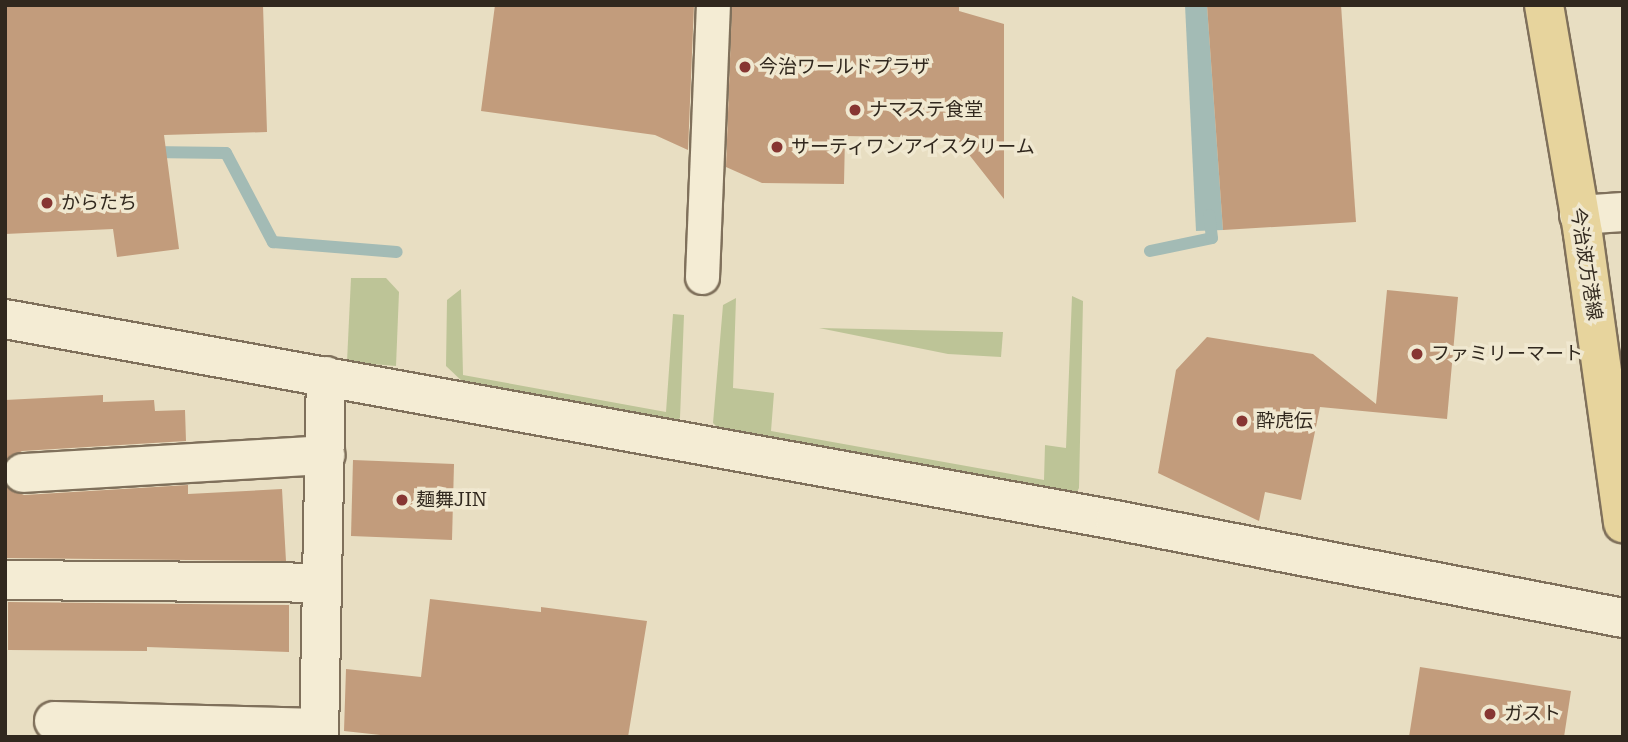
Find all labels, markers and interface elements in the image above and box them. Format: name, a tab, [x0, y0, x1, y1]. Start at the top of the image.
place label: 今治ワールドプラザ	[759, 56, 930, 78]
marker: 今治ワールドプラザ	[737, 59, 753, 75]
place label: ナマステ食堂	[869, 99, 983, 121]
marker: ナマステ食堂	[847, 102, 863, 118]
place label: サーティワンアイスクリーム	[791, 136, 1038, 158]
marker: サーティワンアイスクリーム	[769, 139, 785, 155]
place label: からたち	[61, 192, 137, 214]
marker: からたち	[39, 195, 55, 211]
street label: 今治波方港線	[1566, 206, 1606, 322]
place label: ファミリーマート	[1431, 343, 1583, 365]
marker: ファミリーマート	[1409, 346, 1425, 362]
place label: 酔虎伝	[1256, 410, 1313, 432]
marker: 酔虎伝	[1234, 413, 1250, 429]
place label: 麺舞JIN	[416, 489, 487, 511]
marker: 麺舞JIN	[394, 492, 410, 508]
place label: ガスト	[1504, 703, 1561, 725]
marker: ガスト	[1482, 706, 1498, 722]

